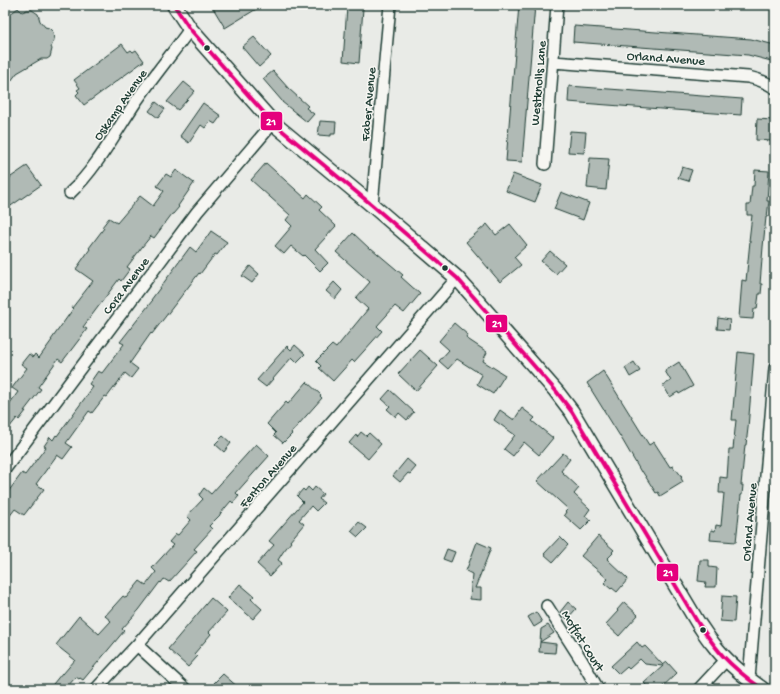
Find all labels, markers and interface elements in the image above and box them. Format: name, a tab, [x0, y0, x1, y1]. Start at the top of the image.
street label: Westknolls Lane	[528, 40, 551, 126]
unlabelled marker	[202, 43, 212, 53]
street label: Orland Avenue	[626, 49, 706, 70]
street label: Faber Avenue	[359, 66, 380, 143]
street label: Oskamp Avenue	[91, 67, 151, 144]
line badge: 21	[260, 111, 283, 131]
text: 21	[266, 117, 276, 129]
street label: Cora Avenue	[101, 255, 154, 318]
unlabelled marker	[440, 263, 450, 273]
line badge: 21	[485, 314, 508, 333]
text: 21	[492, 319, 502, 331]
street label: Fenton Avenue	[236, 441, 301, 512]
street label: Orland Avenue	[740, 482, 761, 562]
line badge: 21	[656, 563, 679, 582]
text: 21	[663, 568, 673, 580]
street label: Moffat Court	[557, 608, 607, 676]
unlabelled marker	[698, 625, 708, 635]

